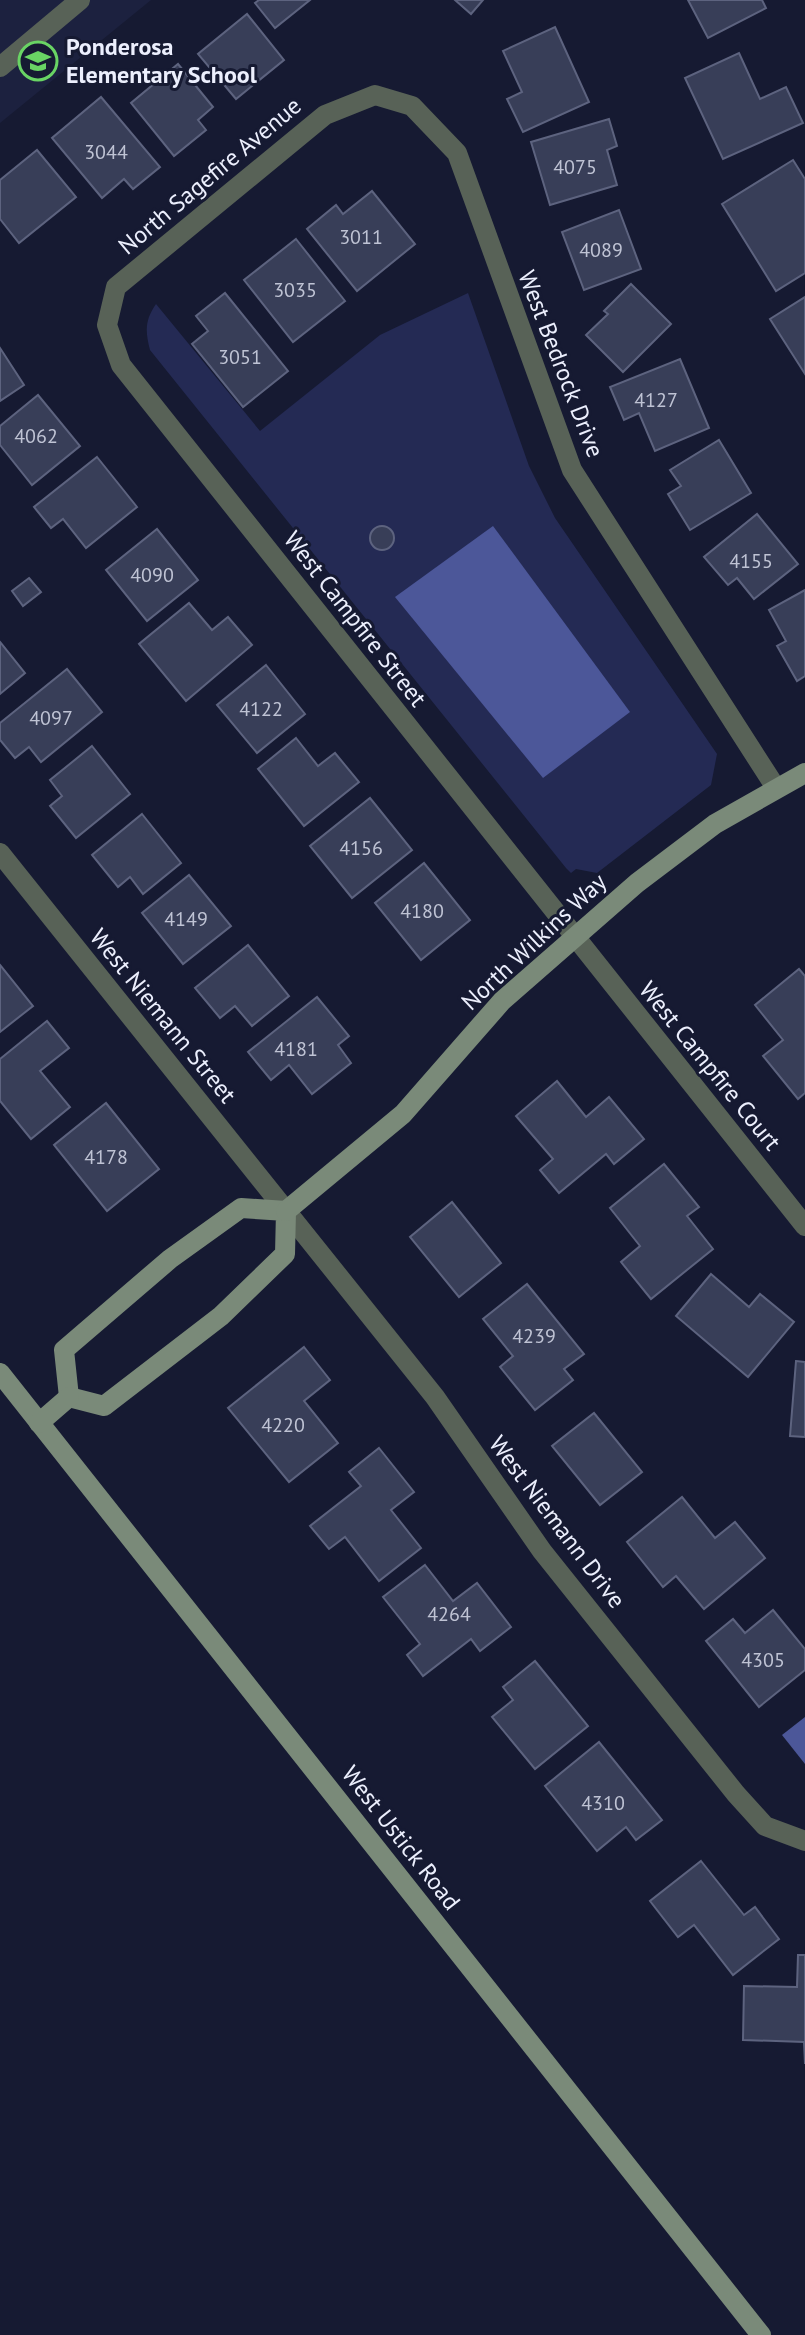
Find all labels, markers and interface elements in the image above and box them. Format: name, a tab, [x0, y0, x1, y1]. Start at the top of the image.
place label: Ponderosa Elementary School	[66, 31, 258, 90]
school or university icon: Ponderosa Elementary School	[17, 40, 59, 82]
street label: North Sagefire Avenue	[112, 90, 307, 261]
house number: 3044	[84, 139, 128, 165]
house number: 4075	[553, 154, 597, 180]
house number: 3011	[339, 224, 383, 250]
house number: 4089	[579, 237, 623, 263]
street label: West Bedrock Drive	[512, 266, 611, 462]
house number: 3035	[273, 277, 317, 303]
house number: 3051	[218, 344, 262, 370]
house number: 4127	[634, 387, 678, 413]
house number: 4062	[14, 423, 58, 449]
street label: West Campfire Street	[277, 525, 434, 713]
house number: 4155	[729, 548, 773, 574]
house number: 4090	[130, 562, 174, 588]
house number: 4122	[239, 696, 283, 722]
house number: 4097	[29, 705, 73, 731]
house number: 4156	[339, 835, 383, 861]
street label: North Wilkins Way	[455, 866, 613, 1017]
house number: 4180	[400, 898, 444, 924]
house number: 4149	[164, 906, 208, 932]
street label: West Niemann Street	[83, 922, 243, 1109]
street label: West Campfire Court	[633, 975, 788, 1157]
house number: 4181	[274, 1036, 318, 1062]
house number: 4178	[84, 1144, 128, 1170]
house number: 4239	[512, 1323, 556, 1349]
house number: 4220	[261, 1412, 305, 1438]
street label: West Niemann Drive	[482, 1429, 632, 1614]
house number: 4264	[427, 1601, 471, 1627]
house number: 4305	[741, 1647, 785, 1673]
street label: West Ustick Road	[335, 1759, 467, 1916]
house number: 4310	[581, 1790, 625, 1816]

